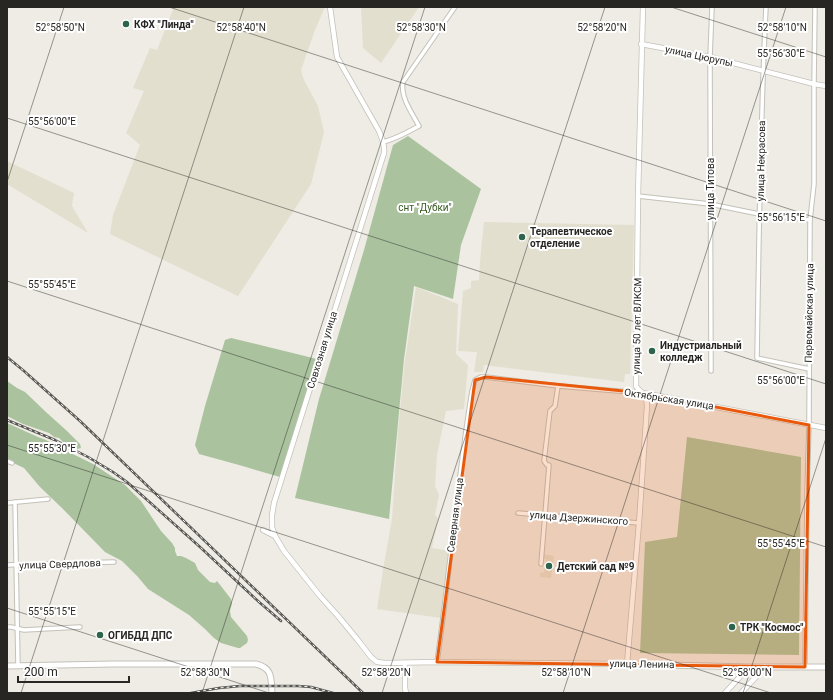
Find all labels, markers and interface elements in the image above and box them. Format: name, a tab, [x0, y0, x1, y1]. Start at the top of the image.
marker: КФХ "Линда"	[121, 19, 131, 29]
place label: КФХ "Линда"	[134, 19, 194, 30]
text: 52°58'50"N	[35, 22, 85, 33]
text: 52°58'40"N	[216, 22, 266, 33]
text: 52°58'30"N	[396, 22, 446, 33]
text: 52°58'20"N	[577, 22, 627, 33]
text: 52°58'10"N	[757, 22, 807, 33]
street label: улица Цюрупы	[664, 43, 734, 69]
text: 55°56'30"E	[757, 48, 805, 59]
text: 55°56'00"E	[28, 116, 76, 127]
street label: улица Некрасова	[755, 120, 767, 202]
street label: улица Титова	[705, 158, 716, 220]
park label: снт "Дубки"	[398, 202, 452, 213]
text: 55°56'15"E	[757, 212, 805, 223]
place label: Терапевтическое отделение	[530, 226, 613, 249]
marker: Терапевтическое отделение	[517, 232, 527, 242]
street label: Первомайская улица	[803, 263, 815, 363]
street label: улица 50 лет ВЛКСМ	[631, 278, 643, 374]
text: 55°55'45"E	[28, 279, 76, 290]
street label: Совхозная улица	[305, 310, 339, 390]
place label: Индустриальный колледж	[660, 340, 742, 363]
marker: Индустриальный колледж	[647, 346, 657, 356]
text: 55°56'00"E	[757, 375, 805, 386]
street label: Октябрьская улица	[623, 386, 715, 412]
text: 55°55'30"E	[28, 443, 76, 454]
street label: Северная улица	[445, 477, 465, 553]
street label: улица Дзержинского	[529, 509, 629, 527]
text: 55°55'45"E	[757, 538, 805, 549]
street label: улица Свердлова	[19, 557, 101, 571]
marker: Детский сад №9	[544, 561, 554, 571]
place label: Детский сад №9	[557, 561, 635, 572]
text: 55°55'15"E	[28, 606, 76, 617]
marker: ТРК "Космос"	[727, 622, 737, 632]
place label: ТРК "Космос"	[740, 622, 804, 633]
marker: ОГИБДД ДПС	[95, 630, 105, 640]
place label: ОГИБДД ДПС	[108, 630, 173, 641]
scale bar	[18, 658, 129, 684]
street label: улица Ленина	[609, 658, 675, 670]
text: 200 m	[24, 665, 58, 679]
text: 52°58'30"N	[180, 667, 230, 678]
text: 52°58'20"N	[361, 667, 411, 678]
text: 52°58'10"N	[541, 667, 591, 678]
text: 52°58'00"N	[722, 667, 772, 678]

